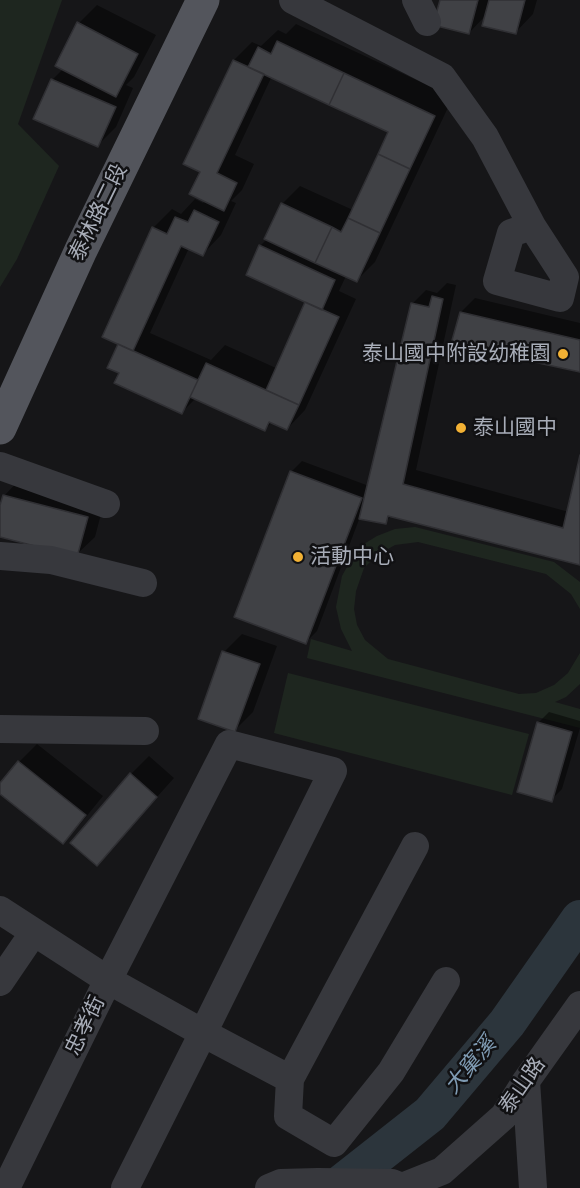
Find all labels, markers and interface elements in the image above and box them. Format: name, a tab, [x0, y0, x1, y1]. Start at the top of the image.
street label: 泰林路二段	[65, 160, 133, 266]
place label: 泰山國中附設幼稚園	[362, 341, 551, 367]
marker: 泰山國中附設幼稚園	[556, 347, 570, 361]
place label: 泰山國中	[473, 415, 557, 441]
marker: 泰山國中	[454, 421, 468, 435]
place label: 活動中心	[310, 544, 394, 570]
marker: 活動中心	[291, 550, 305, 564]
street label: 忠孝街	[61, 992, 111, 1060]
water label: 大窠溪	[440, 1032, 502, 1100]
street label: 泰山路	[495, 1053, 551, 1119]

